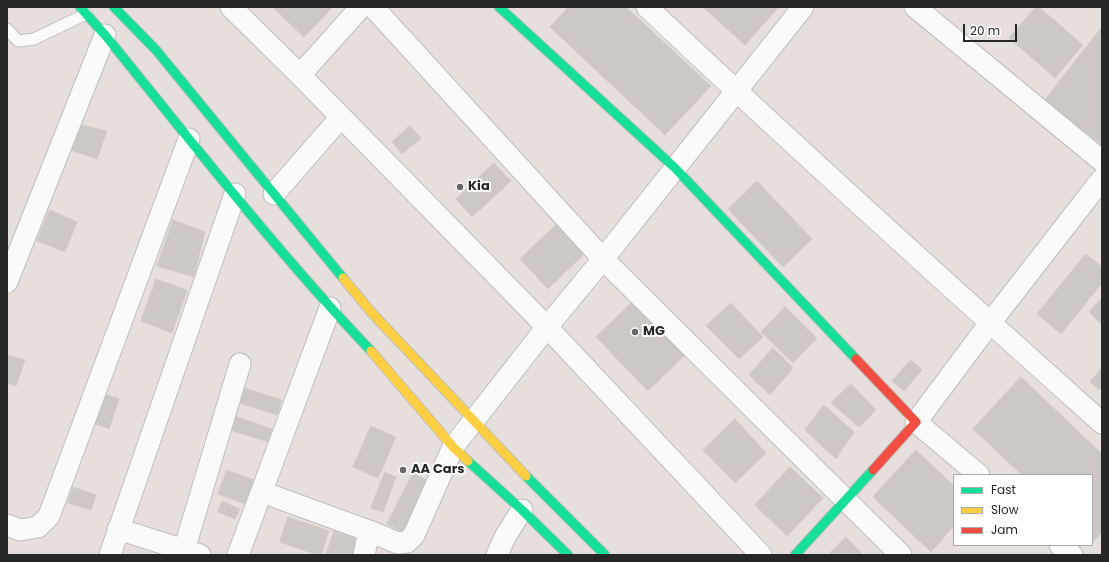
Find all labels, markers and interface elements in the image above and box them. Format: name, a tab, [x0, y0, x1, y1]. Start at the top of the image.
scale bar	[965, 16, 1019, 42]
text: 20 m	[970, 22, 1000, 39]
place label: Kia	[468, 179, 490, 195]
marker: Kia	[455, 182, 465, 192]
place label: MG	[643, 324, 665, 340]
marker: MG	[630, 327, 640, 337]
place label: AA Cars	[411, 462, 464, 478]
marker: AA Cars	[398, 465, 408, 475]
legend	[953, 474, 1093, 546]
text: Fast	[991, 481, 1016, 498]
text: Slow	[991, 501, 1019, 518]
text: Jam	[991, 521, 1018, 538]

